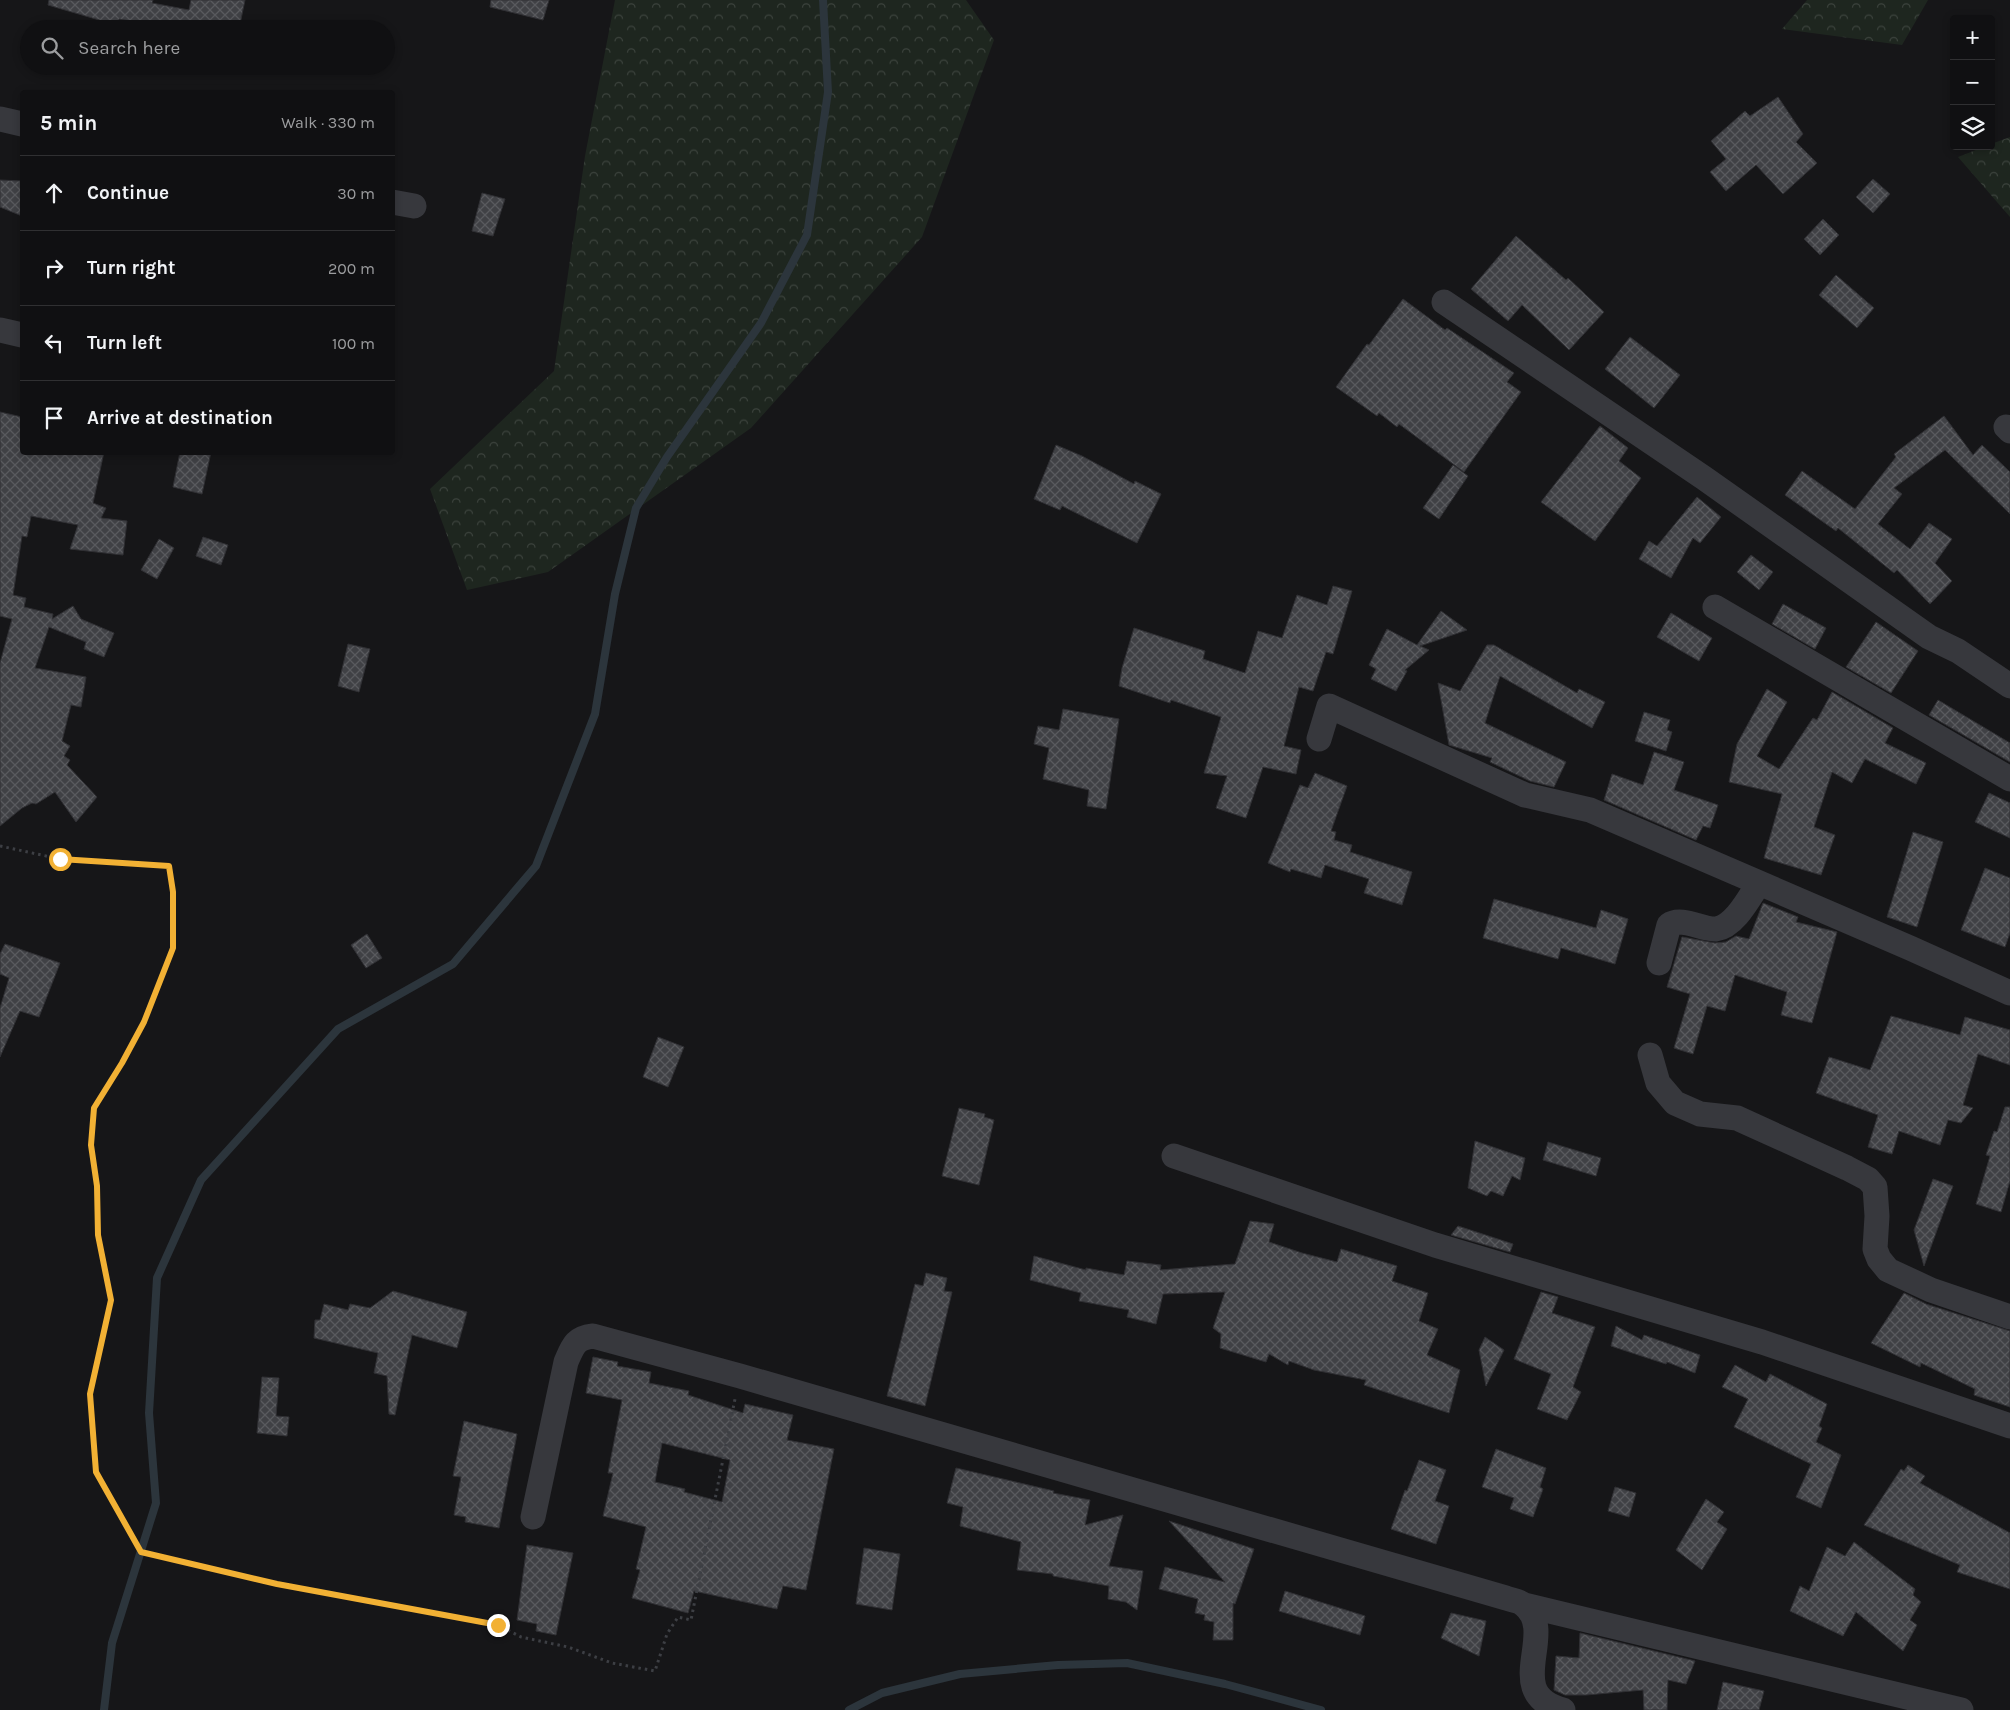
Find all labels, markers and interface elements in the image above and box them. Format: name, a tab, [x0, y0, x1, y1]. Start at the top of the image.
map controls	[1950, 15, 1995, 150]
button: +	[1950, 15, 1995, 60]
search box	[20, 20, 395, 75]
icon: search	[38, 34, 66, 62]
text: Search here	[78, 37, 180, 59]
button: −	[1950, 60, 1995, 105]
button: layers	[1950, 105, 1995, 150]
text: 5 min	[40, 111, 97, 135]
text: Walk · 330 m	[281, 113, 375, 132]
icon: ahead	[40, 179, 68, 207]
text: Continue	[87, 182, 169, 204]
text: 30 m	[337, 184, 375, 203]
icon: right	[40, 254, 68, 282]
text: Turn right	[87, 257, 176, 279]
text: 200 m	[328, 259, 375, 278]
icon: left	[40, 329, 68, 357]
text: Turn left	[87, 332, 162, 354]
text: 100 m	[332, 334, 375, 353]
icon: arrive	[40, 404, 68, 432]
text: Arrive at destination	[87, 407, 273, 429]
route start	[49, 848, 72, 871]
route end	[487, 1614, 510, 1637]

